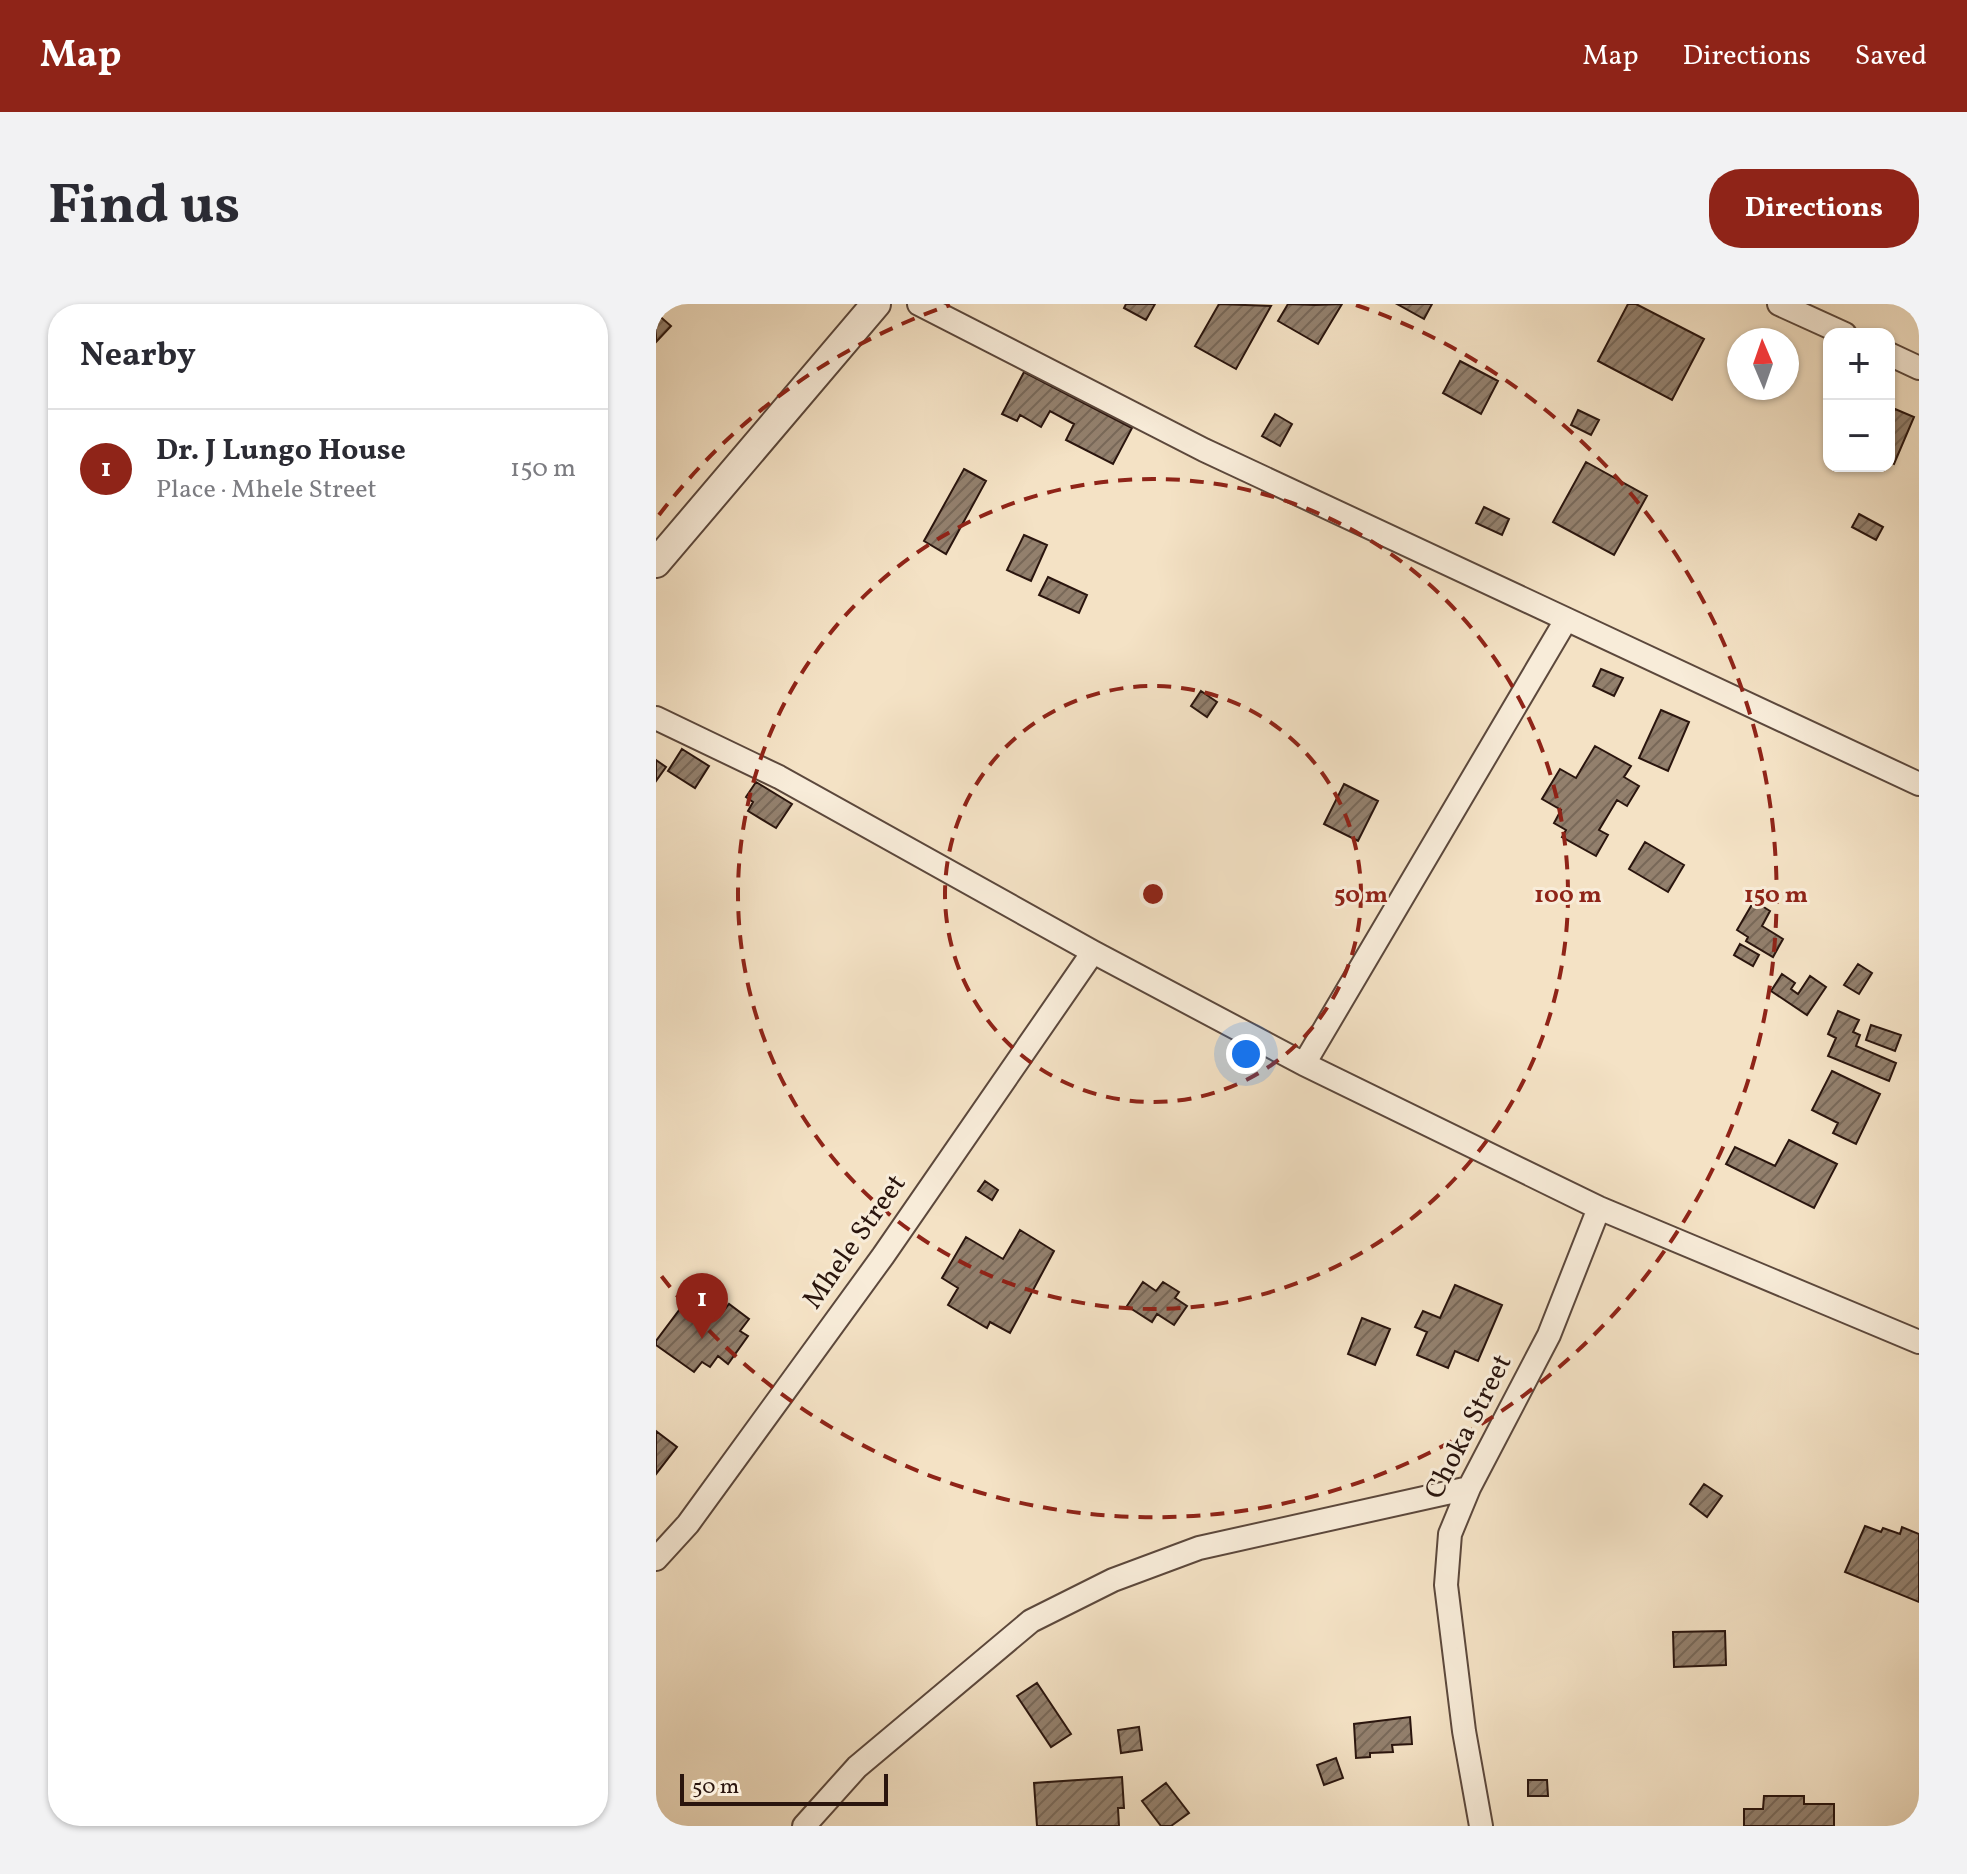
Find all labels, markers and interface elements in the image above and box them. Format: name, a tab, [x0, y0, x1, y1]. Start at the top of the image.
text: Map	[40, 30, 121, 83]
text: Map	[1583, 37, 1639, 76]
text: Directions	[1683, 37, 1811, 76]
text: Saved	[1855, 37, 1927, 76]
text: Find us	[48, 169, 240, 247]
button: Directions	[1709, 169, 1919, 248]
north arrow	[1727, 328, 1799, 400]
map controls	[1823, 328, 1895, 472]
button: +	[1823, 328, 1895, 400]
text: Nearby	[80, 333, 196, 380]
button: −	[1823, 400, 1895, 472]
text: Dr. J Lungo House	[156, 430, 406, 472]
text: 1	[101, 451, 111, 487]
text: 150 m	[510, 451, 576, 487]
text: Place · Mhele Street	[156, 472, 377, 508]
text: 50 m	[1334, 879, 1388, 913]
text: 100 m	[1534, 879, 1602, 913]
text: 150 m	[1744, 879, 1808, 913]
centre of rings	[1139, 880, 1167, 908]
your location	[1226, 1034, 1266, 1074]
street label: Mhele Street	[794, 1167, 916, 1317]
pin: 1	[676, 1273, 728, 1339]
street label: Choka Street	[1416, 1348, 1522, 1506]
scale bar	[680, 1770, 888, 1806]
text: 50 m	[692, 1772, 739, 1803]

